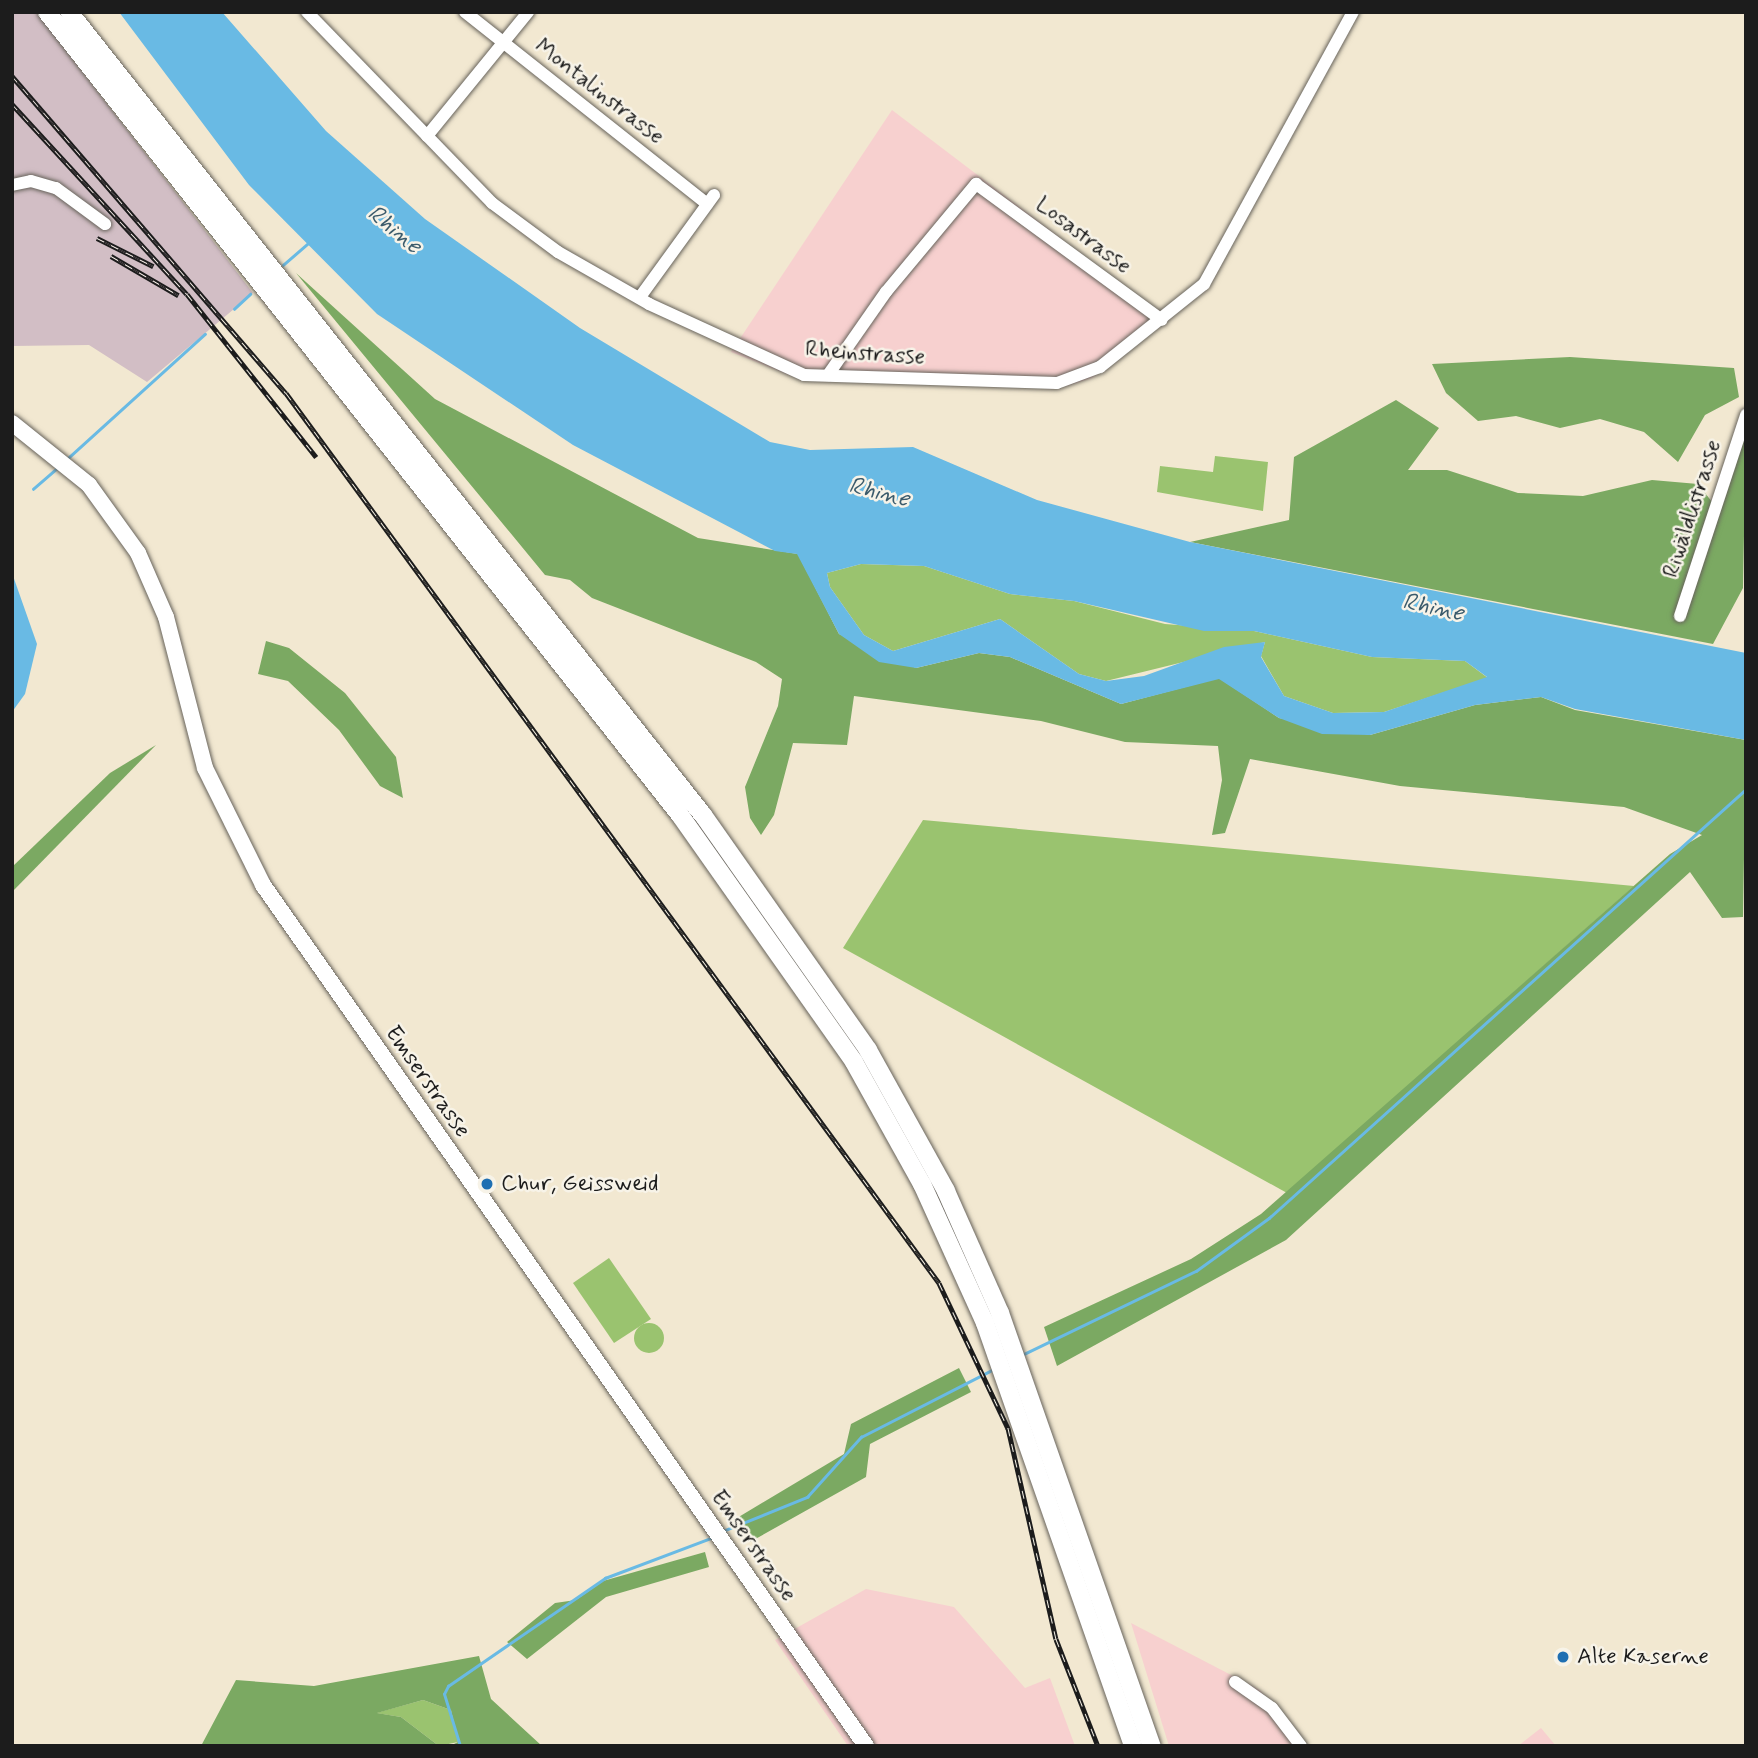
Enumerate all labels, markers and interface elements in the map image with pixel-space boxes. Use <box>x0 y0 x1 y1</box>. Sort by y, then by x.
street label: Montalinstrasse <box>529 33 669 151</box>
street label: Losastrasse <box>1030 191 1136 281</box>
water label: Rhine <box>361 199 427 261</box>
street label: Rheinstrasse <box>804 336 926 372</box>
street label: Riwäldlistrasse <box>1658 437 1728 581</box>
water label: Rhine <box>846 472 912 514</box>
water label: Rhine <box>1400 588 1466 628</box>
street label: Emserstrasse <box>378 1021 476 1143</box>
place label: Chur, Geissweid <box>501 1170 658 1198</box>
marker: Chur, Geissweid <box>479 1176 495 1192</box>
street label: Emserstrasse <box>704 1485 802 1607</box>
place label: Alte Kaserne <box>1577 1643 1704 1671</box>
marker: Alte Kaserne <box>1555 1649 1571 1665</box>

